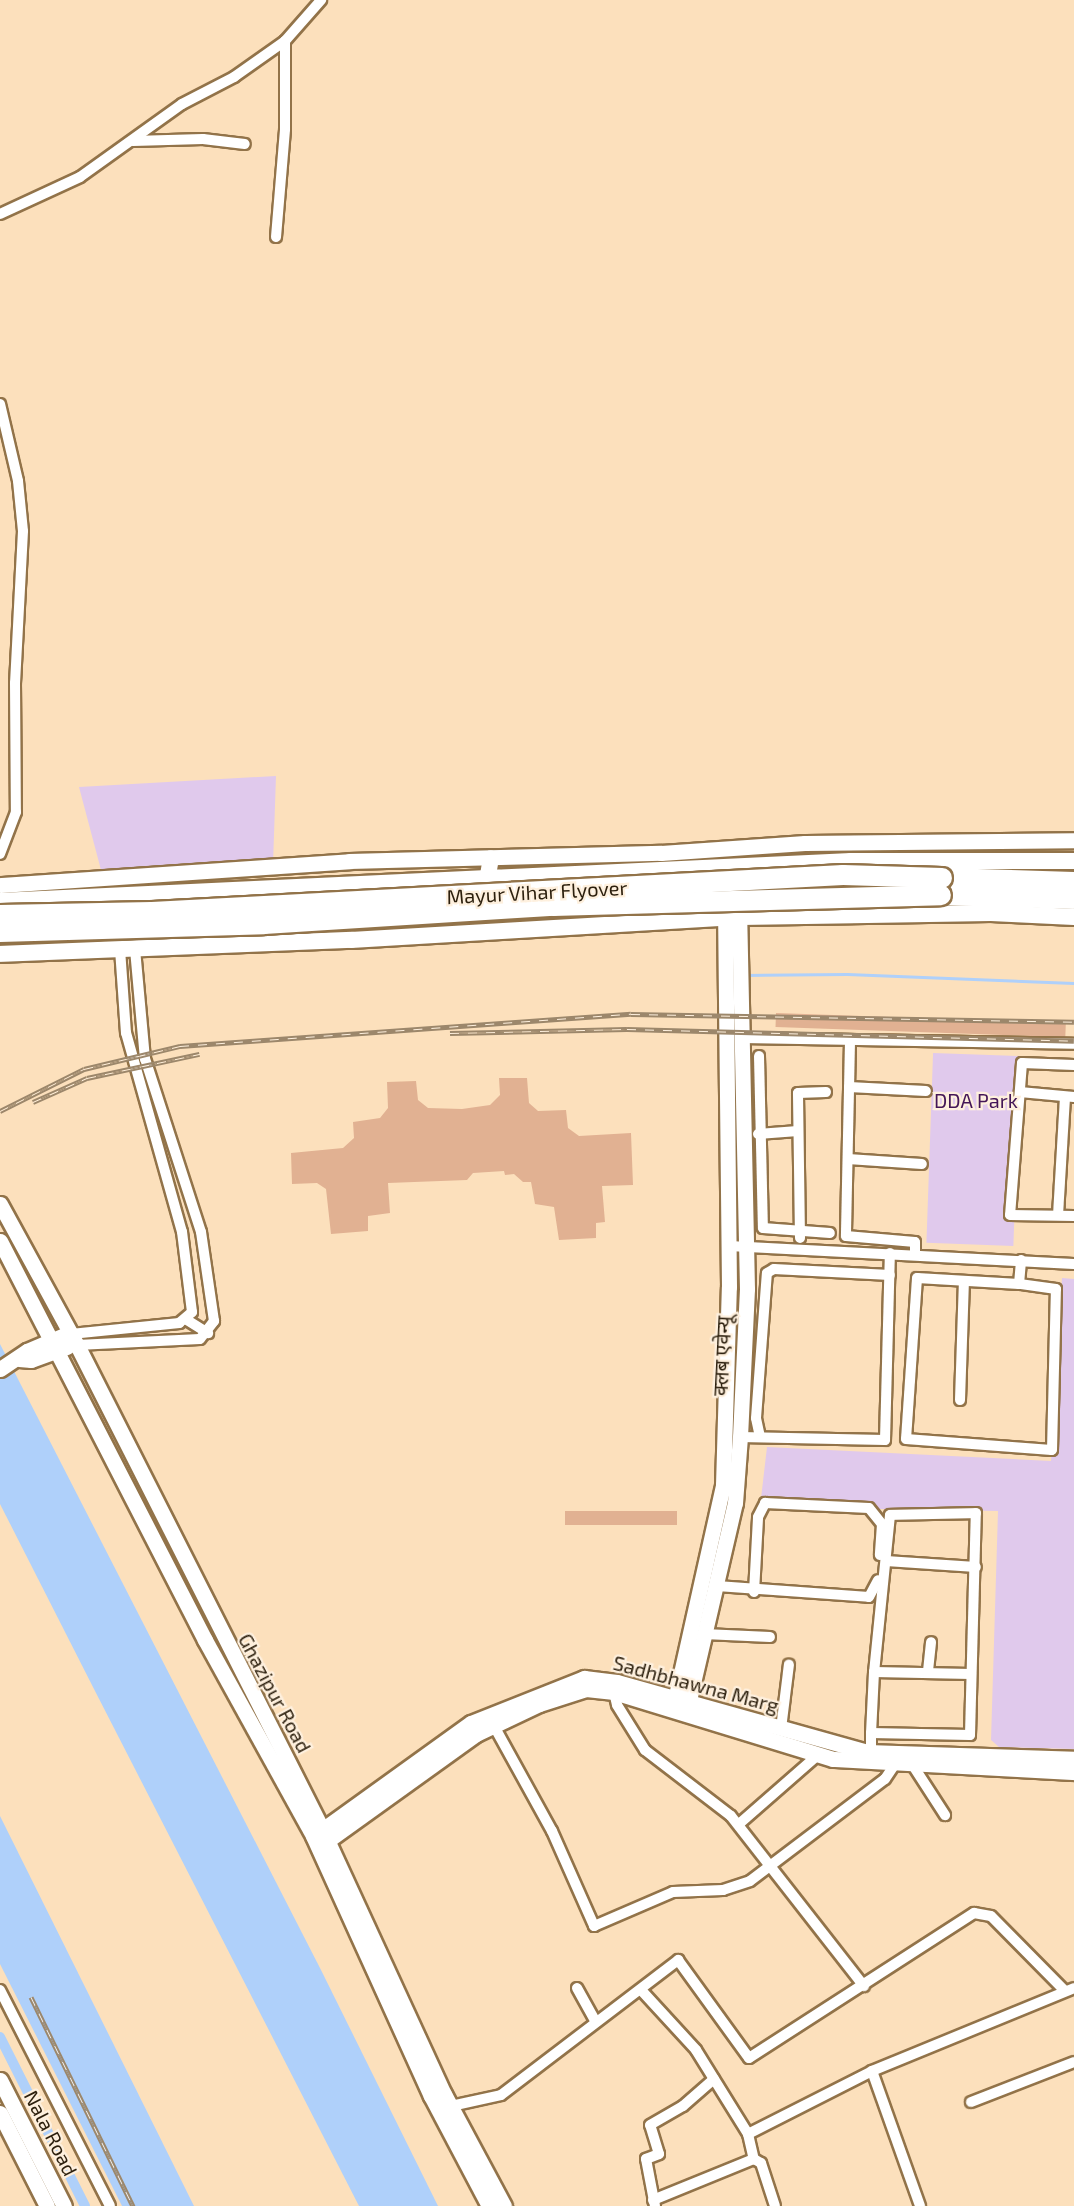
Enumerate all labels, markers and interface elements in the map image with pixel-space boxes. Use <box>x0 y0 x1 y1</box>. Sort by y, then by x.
street label: Mayur Vihar Flyover <box>445 875 629 909</box>
park label: DDA Park <box>934 1088 1018 1112</box>
street label: क्लब एवेन्यू <box>708 1315 736 1397</box>
street label: Ghazipur Road <box>233 1629 317 1757</box>
street label: Sadhbhawna Marg <box>611 1650 781 1718</box>
street label: Nala Road <box>19 2086 83 2180</box>

